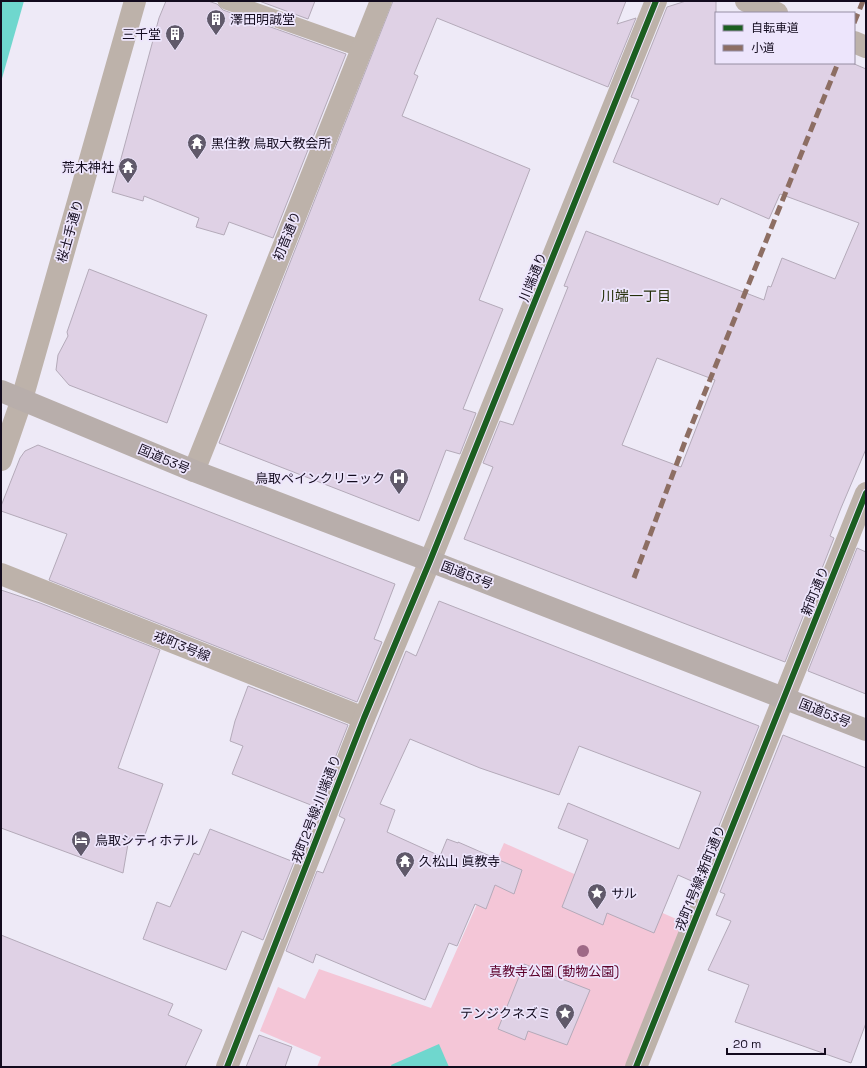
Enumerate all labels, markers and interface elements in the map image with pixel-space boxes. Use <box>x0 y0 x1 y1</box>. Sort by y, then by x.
building icon: 澤田明誠堂 <box>205 8 227 36</box>
place label: 澤田明誠堂 <box>230 11 295 28</box>
legend <box>715 12 855 64</box>
text: 自転車道 <box>751 20 799 36</box>
building icon: 三千堂 <box>164 23 186 51</box>
place label: 三千堂 <box>122 26 161 43</box>
text: 小道 <box>751 40 775 56</box>
temple icon: 黒住教 鳥取大教会所 <box>186 132 208 160</box>
place label: 黒住教 鳥取大教会所 <box>211 135 331 152</box>
temple icon: 荒木神社 <box>117 156 139 184</box>
place label: 荒木神社 <box>62 159 114 176</box>
street label: 桜土手通り <box>53 197 87 265</box>
street label: 初音通り <box>269 209 305 263</box>
street label: 川端通り <box>515 250 551 304</box>
district label: 川端一丁目 <box>601 287 671 305</box>
street label: 国道53号 <box>136 441 192 477</box>
hospital icon: 鳥取ペインクリニック <box>388 467 410 495</box>
place label: 鳥取ペインクリニック <box>255 470 385 487</box>
street label: 国道53号 <box>438 557 496 593</box>
street label: 新町通り <box>797 564 833 618</box>
street label: 戎町3号線 <box>151 627 213 665</box>
street label: 国道53号 <box>796 695 854 731</box>
street label: 戎町2号線;川端通り <box>287 752 345 866</box>
street label: 戎町1号線;新町通り <box>671 823 729 933</box>
hotel icon: 鳥取シティホテル <box>70 829 92 857</box>
place label: 鳥取シティホテル <box>95 832 198 849</box>
temple icon: 久松山 眞教寺 <box>394 850 416 878</box>
place label: 久松山 眞教寺 <box>419 853 500 870</box>
place icon: サル <box>586 882 608 910</box>
place label: サル <box>611 885 637 902</box>
park label: 真教寺公園 (動物公園) <box>489 963 619 980</box>
place icon: テンジクネズミ <box>554 1002 576 1030</box>
place label: テンジクネズミ <box>460 1005 551 1022</box>
scale bar <box>727 1030 825 1056</box>
text: 20 m <box>733 1036 761 1052</box>

